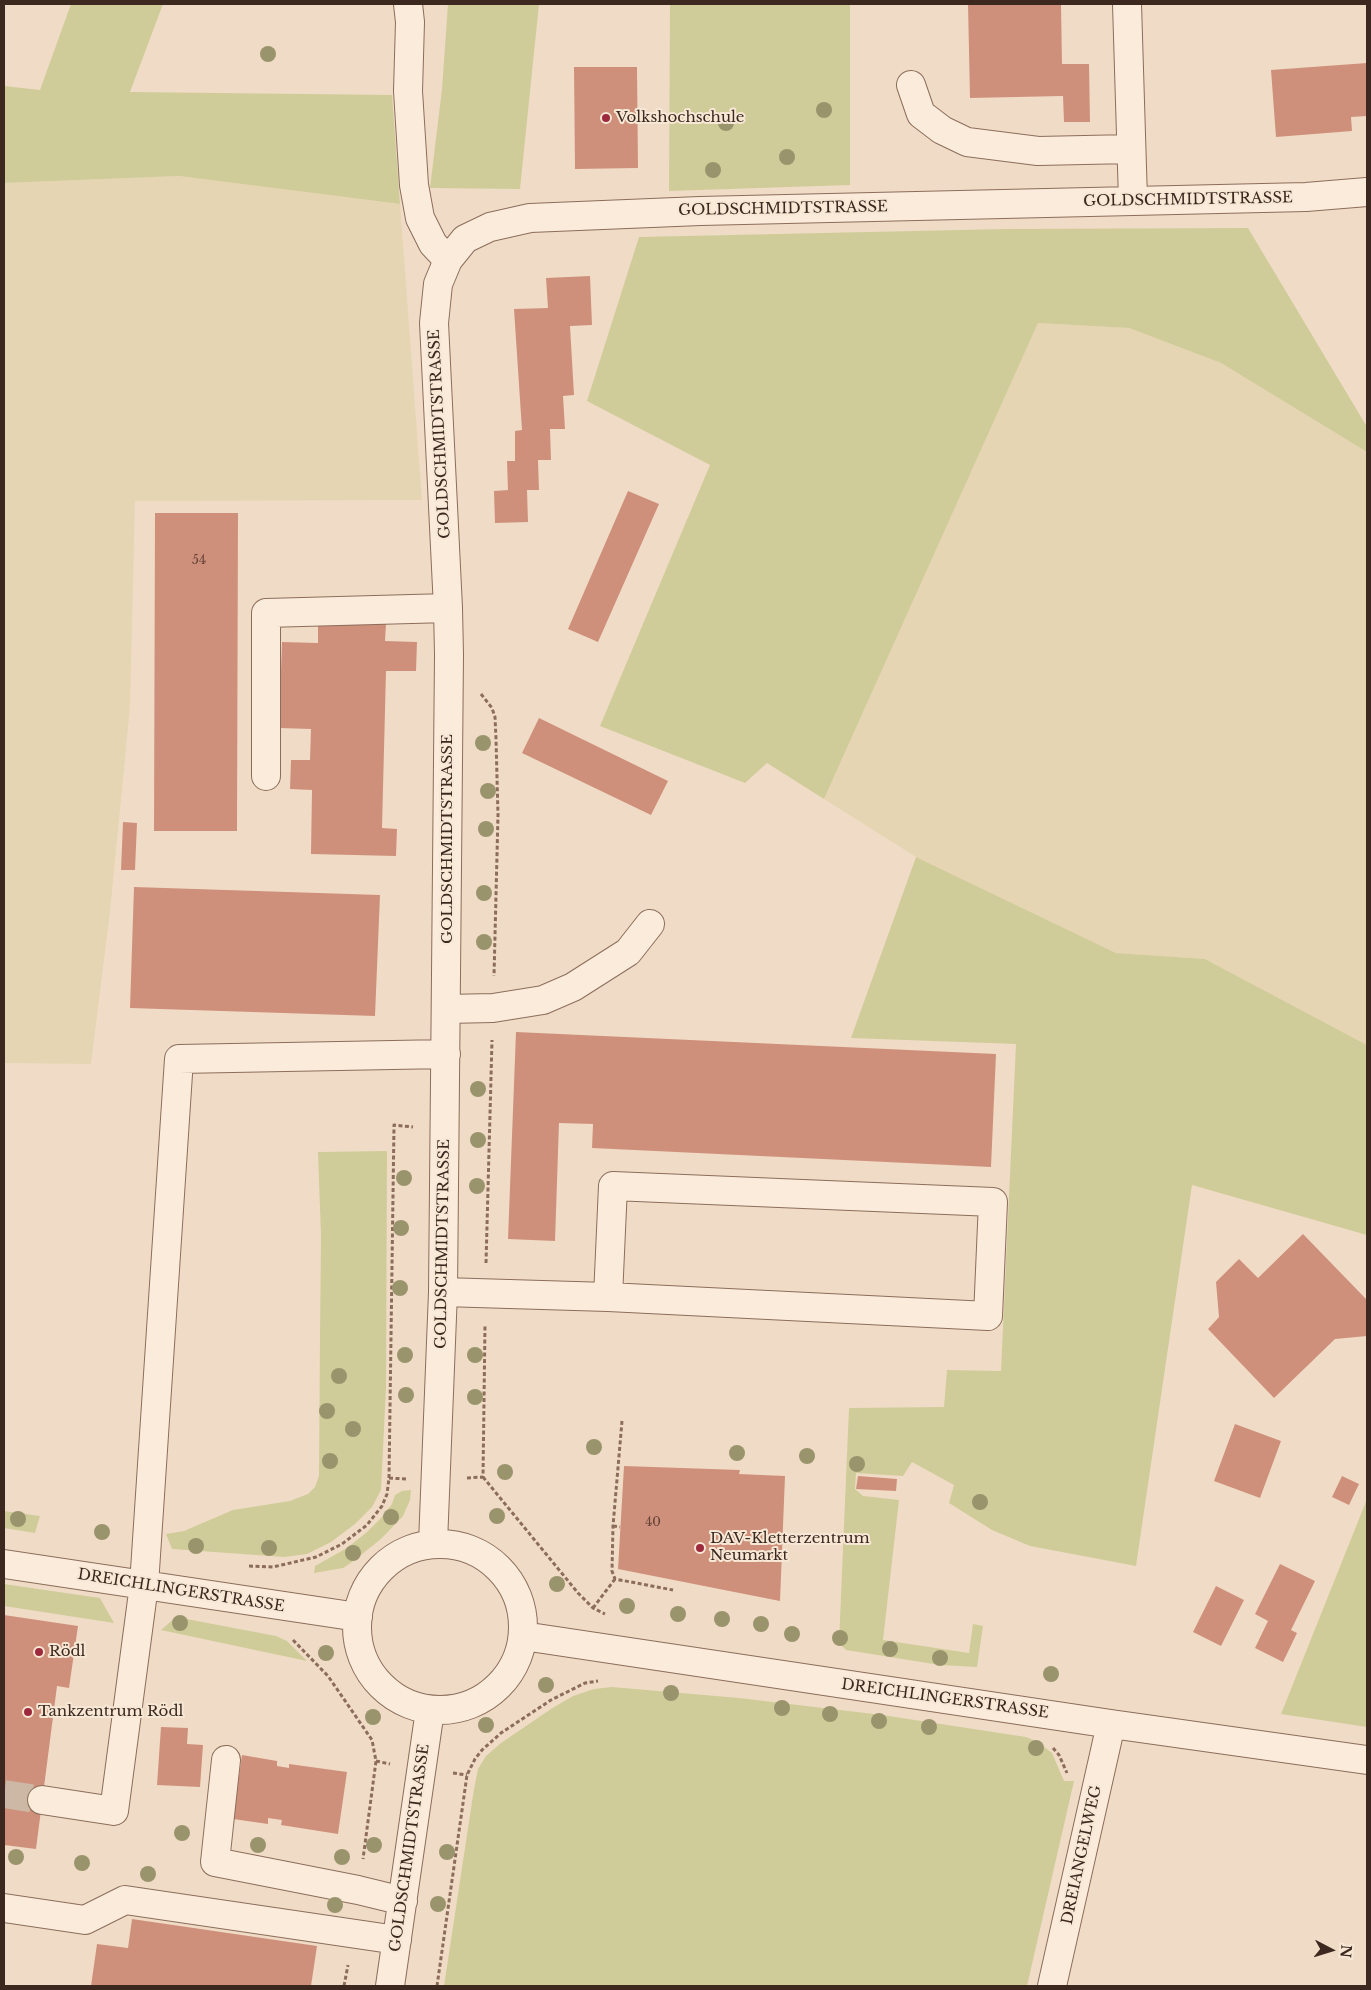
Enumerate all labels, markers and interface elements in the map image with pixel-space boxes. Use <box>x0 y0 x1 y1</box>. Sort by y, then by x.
place label: Volkshochschule <box>616 109 744 127</box>
marker: Volkshochschule <box>600 112 612 124</box>
street label: GOLDSCHMIDTSTRASSE <box>1083 189 1293 211</box>
street label: GOLDSCHMIDTSTRASSE <box>678 198 888 220</box>
street label: GOLDSCHMIDTSTRASSE <box>426 329 454 539</box>
house number: 54 <box>192 554 206 568</box>
street label: GOLDSCHMIDTSTRASSE <box>439 734 457 944</box>
street label: GOLDSCHMIDTSTRASSE <box>432 1139 454 1349</box>
house number: 40 <box>645 1516 661 1530</box>
place label: DAV-Kletterzentrum Neumarkt <box>710 1530 870 1565</box>
marker: DAV-Kletterzentrum Neumarkt <box>694 1542 706 1554</box>
street label: DREICHLINGERSTRASSE <box>76 1566 286 1616</box>
place label: Rödl <box>49 1643 85 1661</box>
marker: Rödl <box>33 1646 45 1658</box>
street label: DREICHLINGERSTRASSE <box>840 1676 1050 1722</box>
place label: Tankzentrum Rödl <box>38 1703 183 1721</box>
marker: Tankzentrum Rödl <box>22 1706 34 1718</box>
street label: GOLDSCHMIDTSTRASSE <box>386 1743 434 1953</box>
street label: DREIANGELWEG <box>1058 1784 1106 1926</box>
north arrow <box>1306 1925 1356 1975</box>
text: N <box>1336 1944 1355 1959</box>

